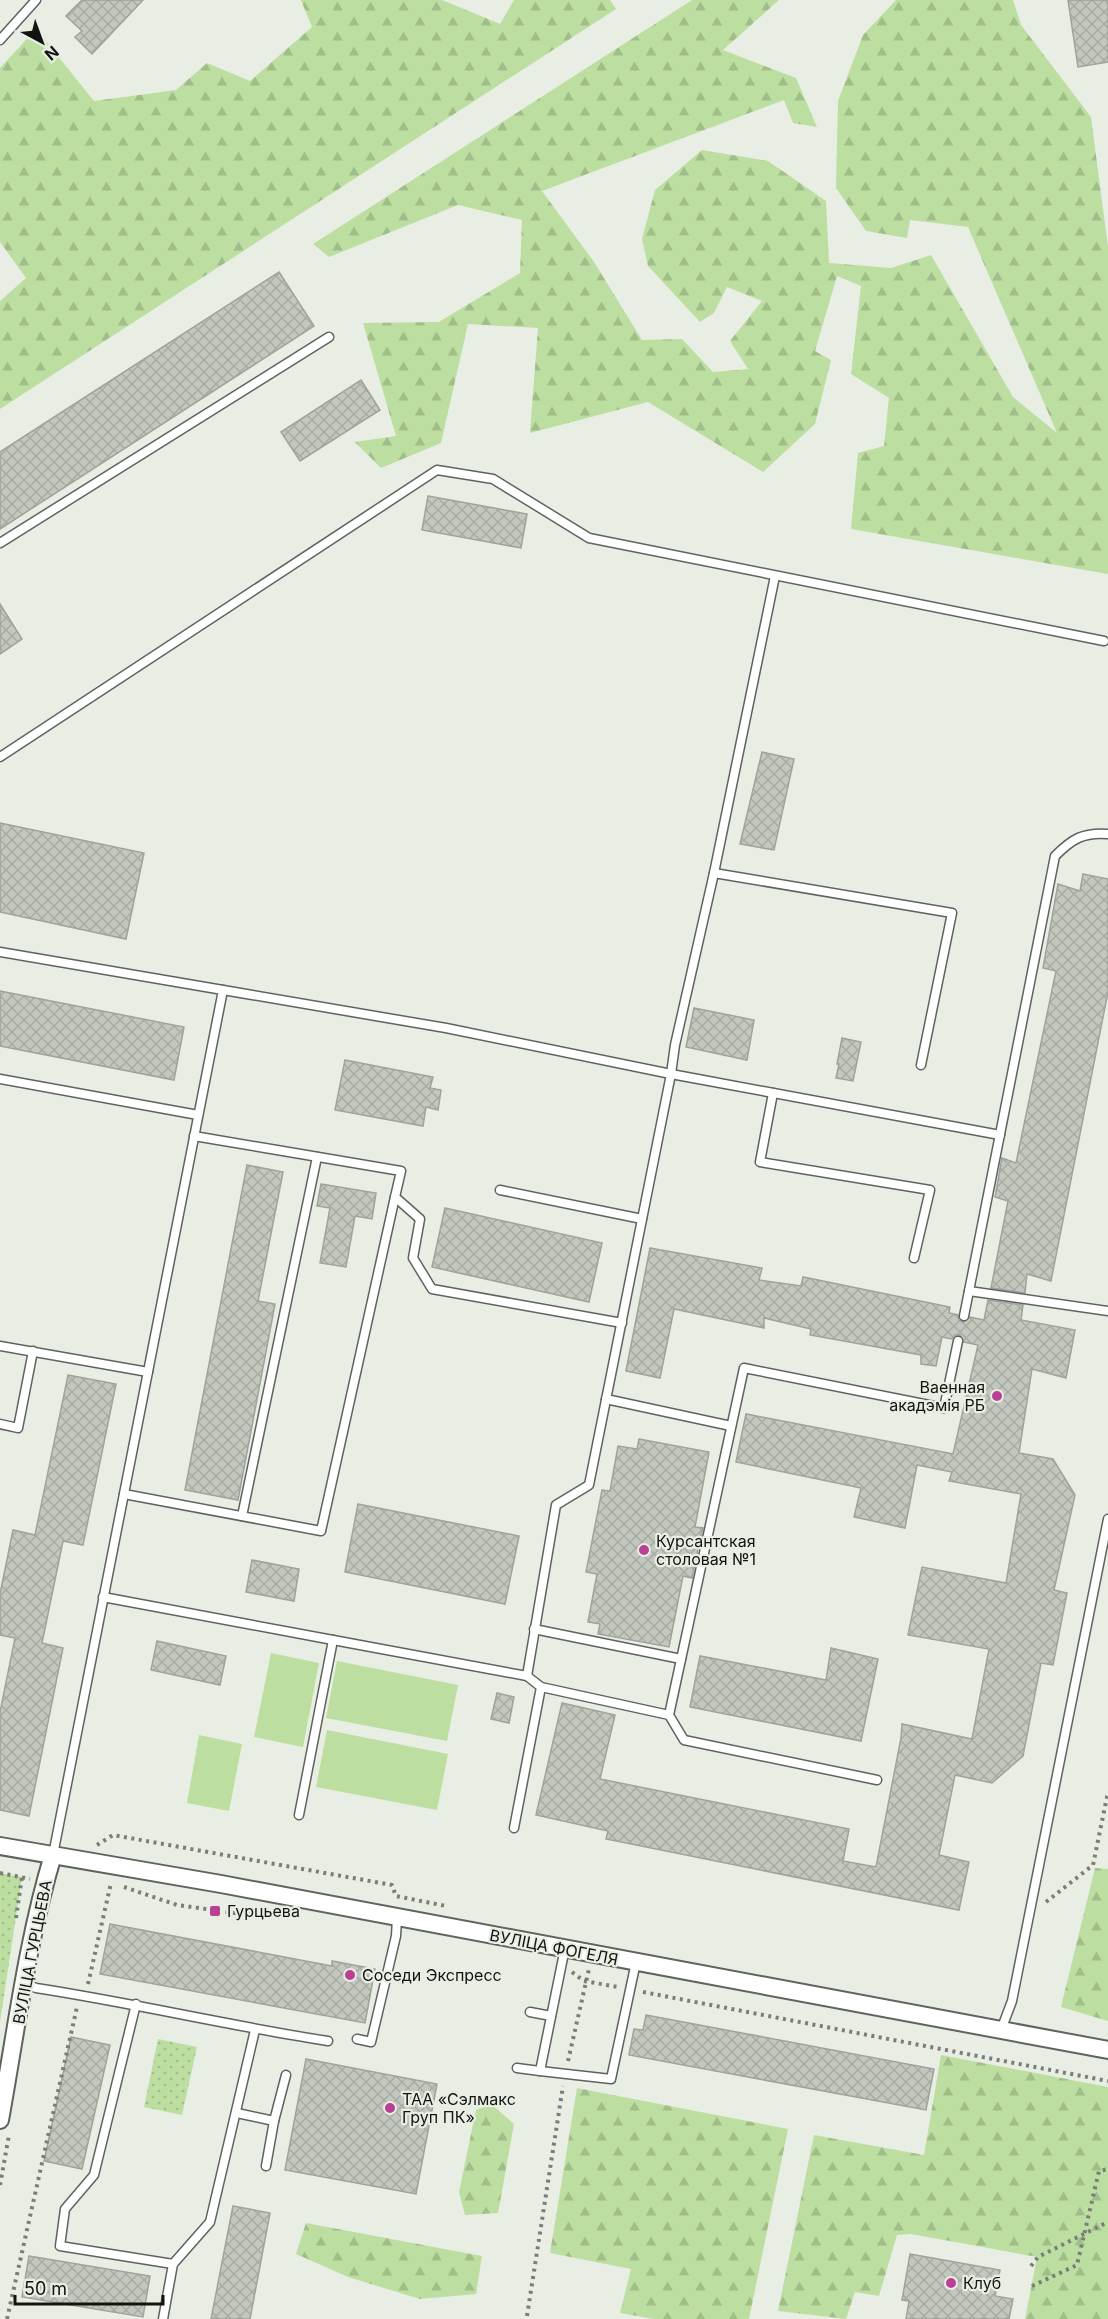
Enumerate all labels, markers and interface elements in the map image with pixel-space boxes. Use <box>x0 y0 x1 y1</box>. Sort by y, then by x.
north arrow <box>12 12 72 72</box>
text: N <box>41 42 63 65</box>
place label: Ваенная акадэмія РБ <box>889 1377 985 1415</box>
marker: Ваенная акадэмія РБ <box>990 1389 1004 1403</box>
place label: Курсантская столовая №1 <box>656 1531 756 1569</box>
marker: Курсантская столовая №1 <box>637 1543 651 1557</box>
street label: ВУЛІЦА ГУРЦЬЕВА <box>8 1878 56 2026</box>
place label: Гурцьева <box>227 1901 300 1921</box>
marker: Гурцьева <box>208 1904 222 1918</box>
street label: ВУЛІЦА ФОГЕЛЯ <box>488 1925 620 1969</box>
place label: Соседи Экспресс <box>362 1965 502 1985</box>
marker: Соседи Экспресс <box>343 1968 357 1982</box>
place label: ТАА «Сэлмакс Груп ПК» <box>402 2089 516 2127</box>
marker: ТАА «Сэлмакс Груп ПК» <box>383 2101 397 2115</box>
scale bar <box>15 2268 164 2306</box>
place label: Клуб <box>963 2273 1001 2293</box>
marker: Клуб <box>944 2276 958 2290</box>
text: 50 m <box>24 2278 67 2299</box>

